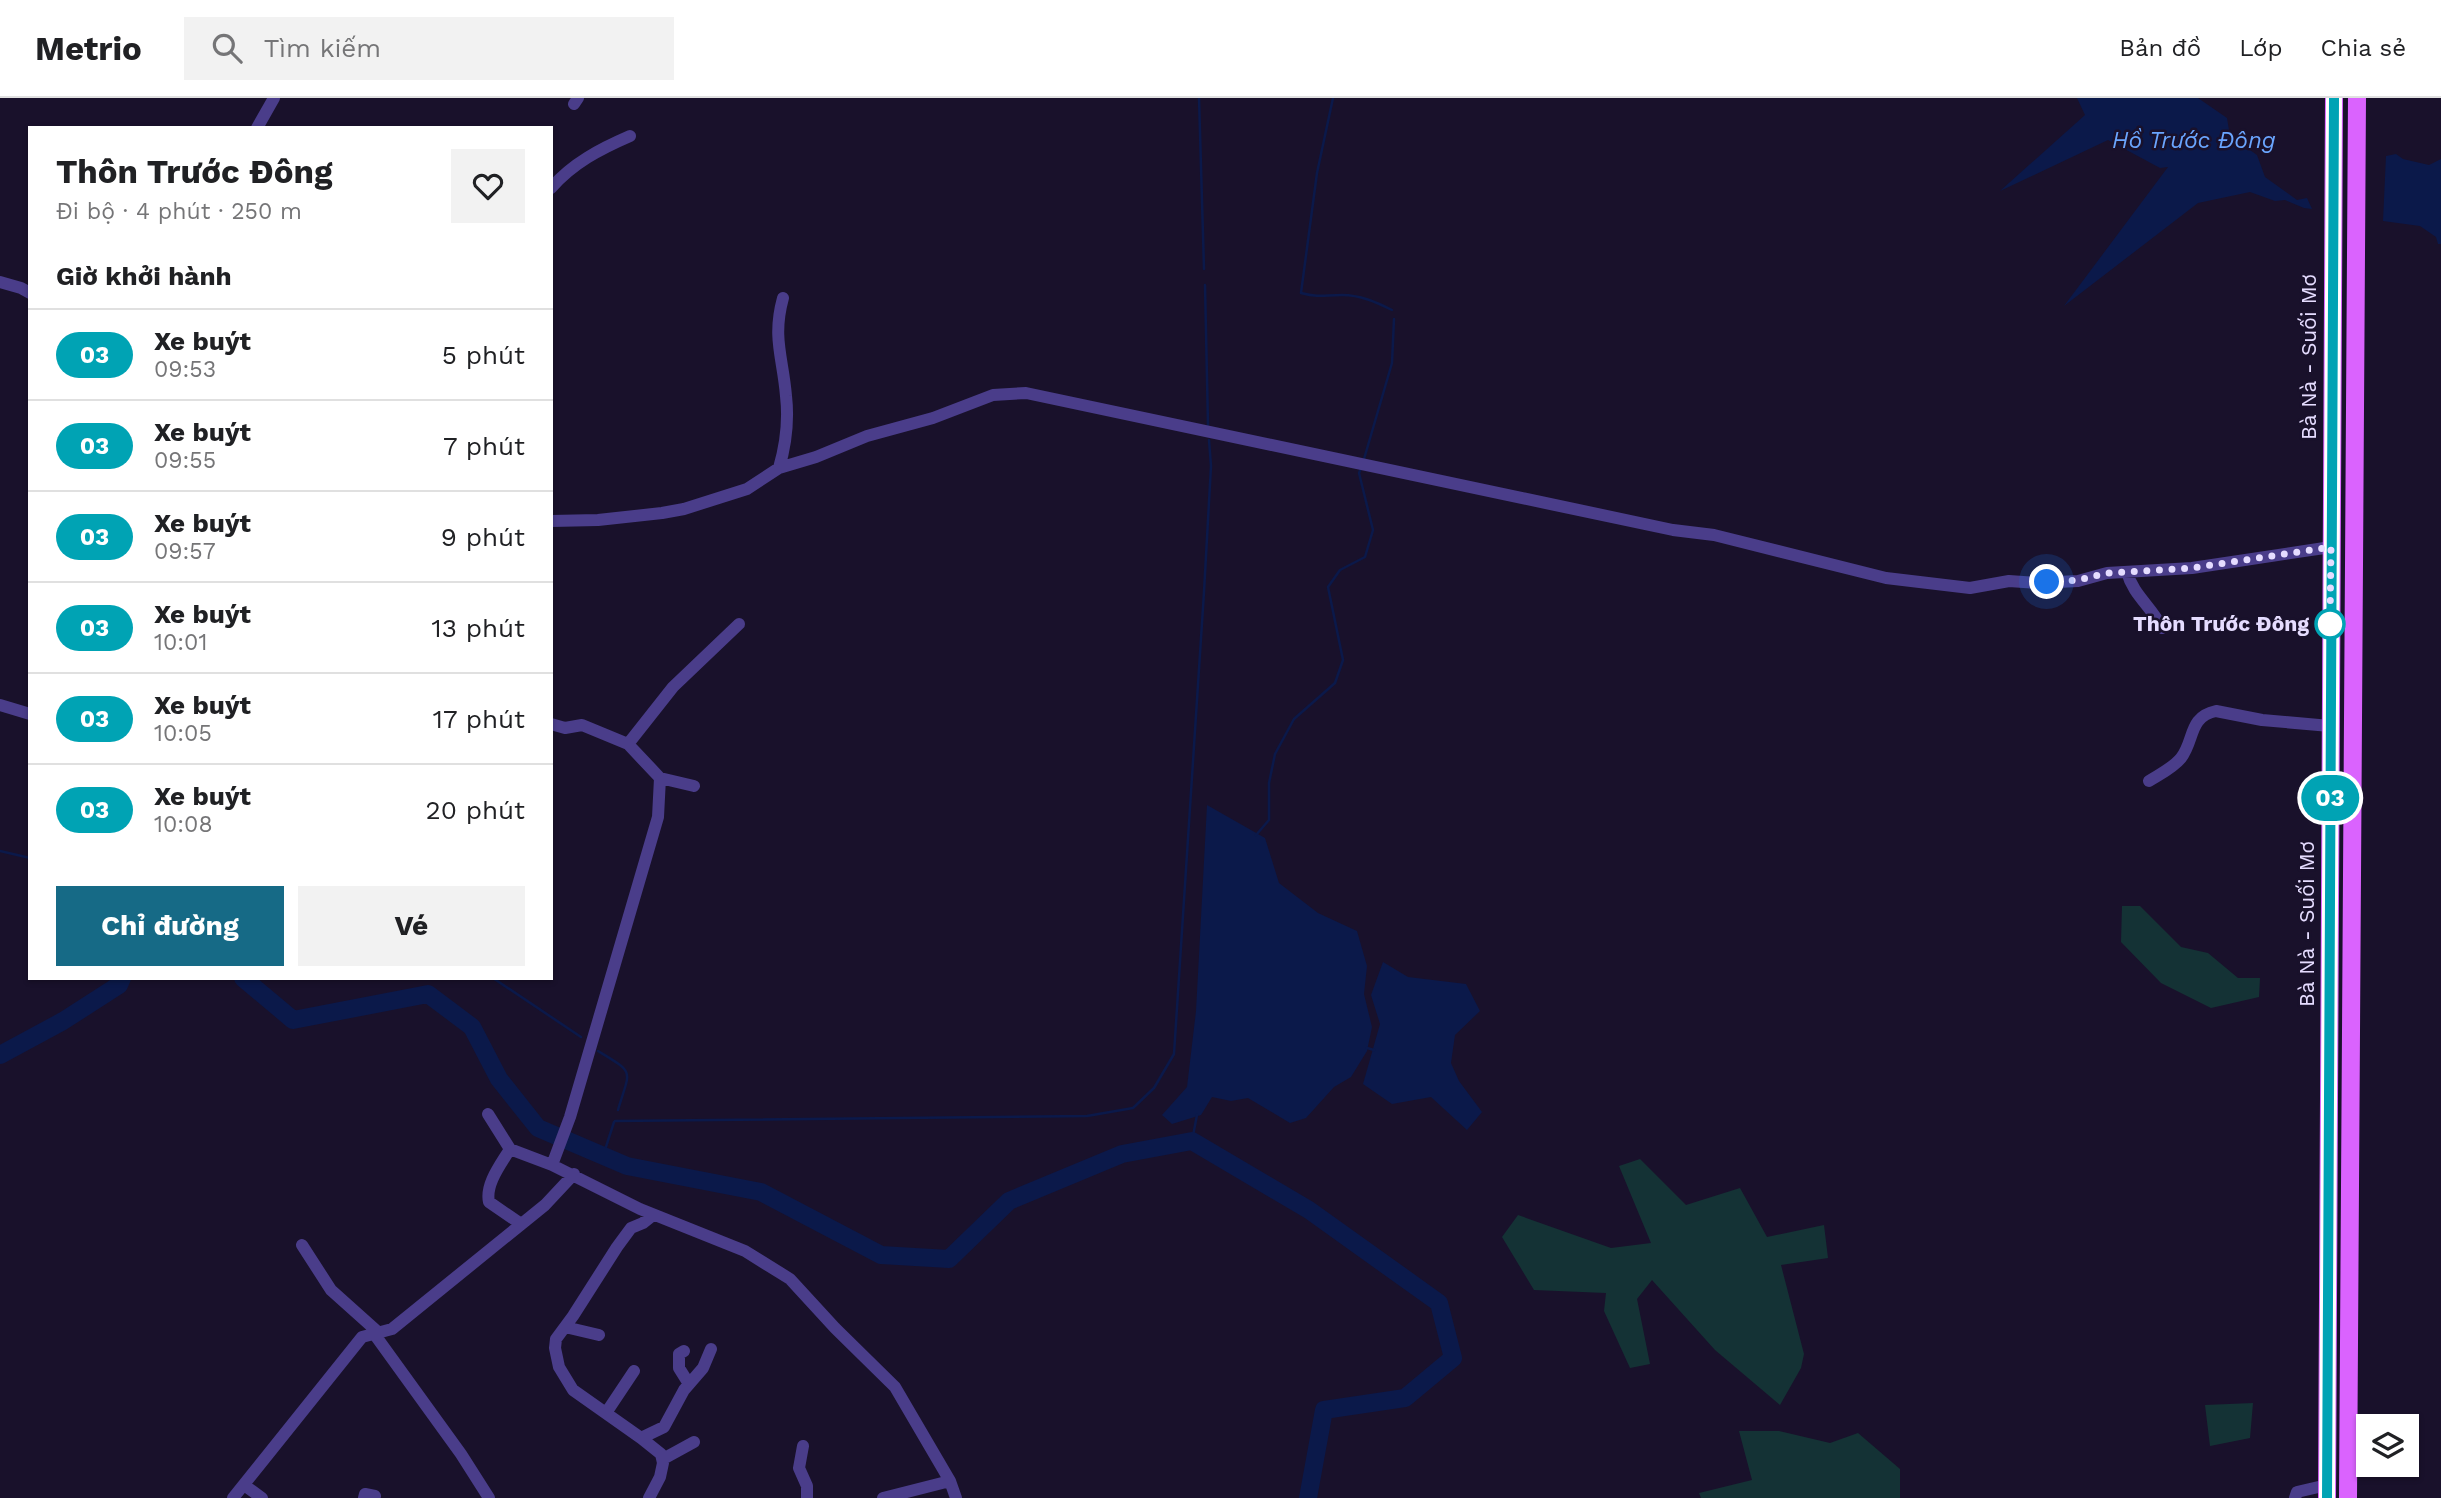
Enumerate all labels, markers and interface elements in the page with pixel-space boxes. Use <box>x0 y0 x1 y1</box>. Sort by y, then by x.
search box <box>184 17 674 80</box>
text: Metrio <box>35 29 142 68</box>
icon: search <box>208 29 246 67</box>
text: Tìm kiếm <box>264 33 381 63</box>
text: Bản đồ <box>2119 34 2201 62</box>
text: Lớp <box>2239 34 2283 62</box>
text: Chia sẻ <box>2321 34 2406 62</box>
water label: Hồ Trước Đông <box>2112 127 2276 154</box>
button: heart <box>451 149 525 223</box>
text: Thôn Trước Đông <box>56 152 332 191</box>
text: Đi bộ · 4 phút · 250 m <box>56 198 302 225</box>
text: Giờ khởi hành <box>56 261 232 291</box>
street label: Bà Nà - Suối Mơ <box>2296 274 2321 440</box>
text: Xe buýt <box>154 326 251 356</box>
text: 5 phút <box>442 340 525 370</box>
text: 03 <box>80 341 109 369</box>
text: 09:53 <box>154 356 216 383</box>
text: Xe buýt <box>154 417 251 447</box>
text: 7 phút <box>443 431 525 461</box>
text: 03 <box>80 432 109 460</box>
text: 09:55 <box>154 447 216 474</box>
text: Xe buýt <box>154 508 251 538</box>
text: 9 phút <box>441 522 525 552</box>
text: 03 <box>80 523 109 551</box>
text: 09:57 <box>154 538 216 565</box>
your location <box>2029 564 2064 599</box>
text: Xe buýt <box>154 599 251 629</box>
marker: Thôn Trước Đông <box>2315 609 2345 639</box>
place label: Thôn Trước Đông <box>2133 611 2309 636</box>
text: 13 phút <box>432 613 525 643</box>
text: 03 <box>80 614 109 642</box>
text: 10:01 <box>154 629 207 656</box>
text: Xe buýt <box>154 690 251 720</box>
text: 17 phút <box>433 704 525 734</box>
text: 03 <box>80 705 109 733</box>
text: 10:05 <box>154 720 212 747</box>
line badge: 03 <box>2298 775 2362 821</box>
text: Xe buýt <box>154 781 251 811</box>
text: 03 <box>2315 784 2345 812</box>
text: 20 phút <box>425 795 525 825</box>
text: 03 <box>80 796 109 824</box>
text: 10:08 <box>154 811 213 838</box>
street label: Bà Nà - Suối Mơ <box>2294 841 2319 1007</box>
button: Chỉ đường <box>56 886 284 966</box>
button: Vé <box>298 886 525 966</box>
map controls <box>2356 1414 2419 1477</box>
button: layers <box>2356 1414 2419 1477</box>

